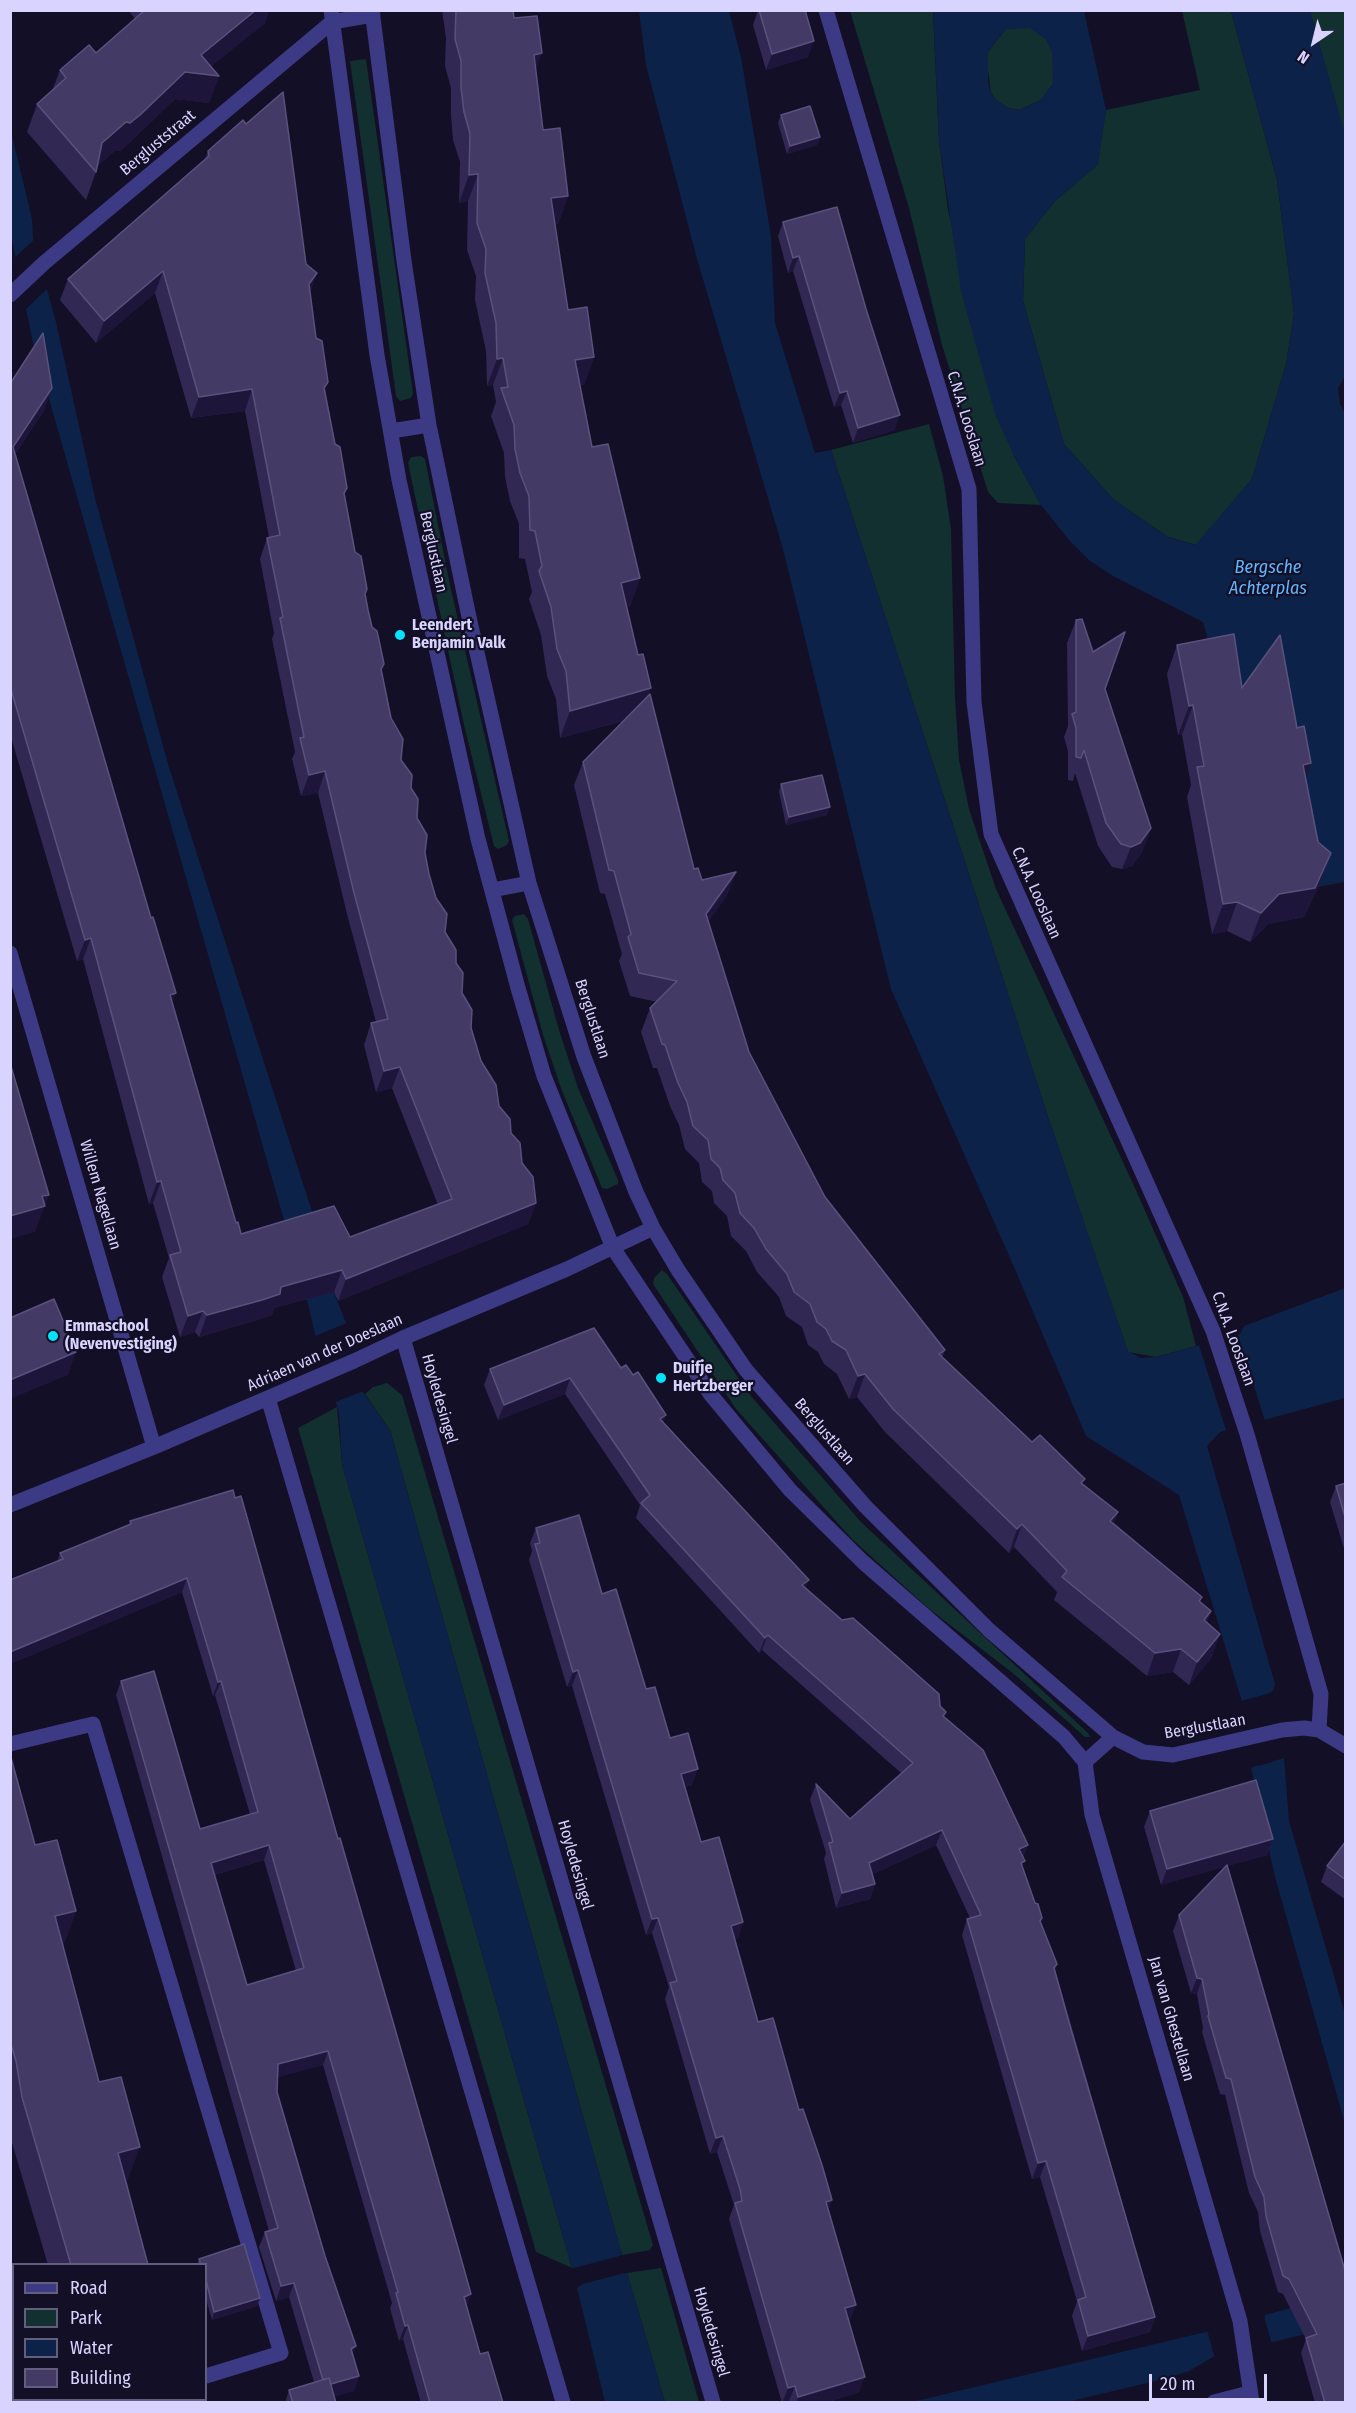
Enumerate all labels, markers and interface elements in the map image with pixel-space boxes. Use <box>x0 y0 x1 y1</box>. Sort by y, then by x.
north arrow <box>1284 12 1344 72</box>
text: N <box>1294 47 1313 68</box>
street label: Bergluststraat <box>117 106 199 180</box>
street label: C.N.A. Looslaan <box>942 369 990 469</box>
street label: Berglustlaan <box>415 510 451 594</box>
water label: Bergsche Achterplas <box>1229 557 1307 600</box>
place label: Leendert Benjamin Valk <box>412 616 506 654</box>
marker: Leendert Benjamin Valk <box>393 628 407 642</box>
street label: C.N.A. Looslaan <box>1007 844 1065 942</box>
street label: Berglustlaan <box>570 977 614 1061</box>
street label: Willem Nagellaan <box>75 1138 125 1252</box>
street label: C.N.A. Looslaan <box>1207 1289 1259 1389</box>
street label: Adriaen van der Doeslaan <box>244 1310 406 1396</box>
place label: Emmaschool (Nevenvestiging) <box>65 1317 177 1355</box>
marker: Emmaschool (Nevenvestiging) <box>46 1329 60 1343</box>
street label: Hoyledesingel <box>417 1352 461 1446</box>
place label: Duifje Hertzberger <box>673 1359 753 1397</box>
marker: Duifje Hertzberger <box>654 1371 668 1385</box>
street label: Berglustlaan <box>790 1395 858 1469</box>
street label: Berglustlaan <box>1163 1710 1247 1744</box>
street label: Hoyledesingel <box>553 1818 597 1912</box>
street label: Jan van Ghestellaan <box>1144 1954 1198 2084</box>
legend <box>12 2263 207 2401</box>
text: Road <box>70 2277 107 2299</box>
street label: Hoyledesingel <box>689 2285 733 2379</box>
text: Park <box>70 2307 102 2329</box>
text: Water <box>70 2337 113 2359</box>
scale bar <box>1152 2362 1270 2400</box>
text: Building <box>70 2367 131 2389</box>
text: 20 m <box>1160 2373 1195 2395</box>

